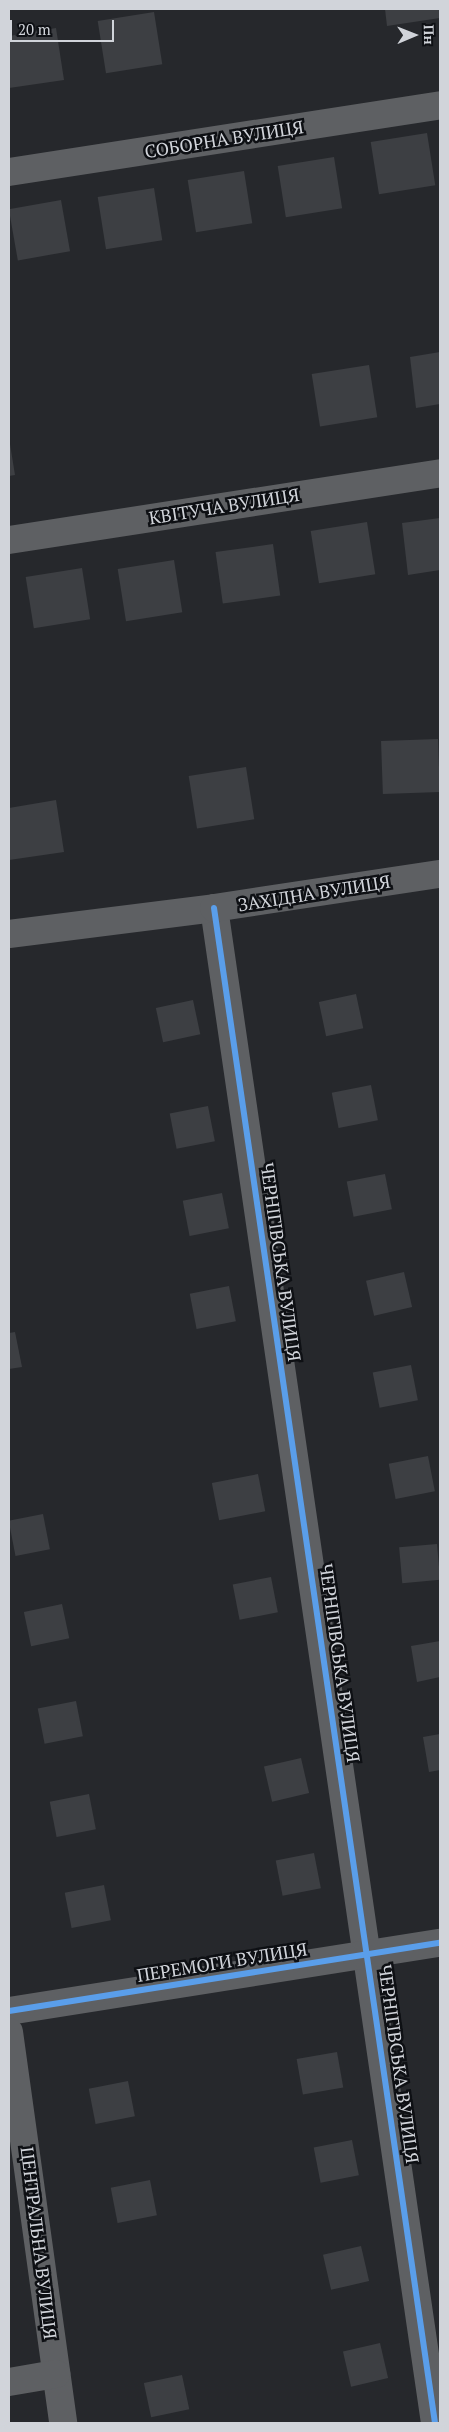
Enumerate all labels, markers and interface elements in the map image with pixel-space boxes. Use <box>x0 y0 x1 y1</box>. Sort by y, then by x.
scale bar <box>12 10 116 42</box>
north arrow <box>389 10 439 60</box>
text: 20 m <box>18 19 51 39</box>
text: Пн <box>420 25 439 45</box>
street label: СОБОРНА ВУЛИЦЯ <box>143 116 305 162</box>
street label: КВІТУЧА ВУЛИЦЯ <box>147 483 301 529</box>
street label: ЗАХІДНА ВУЛИЦЯ <box>236 870 392 916</box>
street label: ЧЕРНІГІВСЬКА ВУЛИЦЯ <box>256 1161 306 1363</box>
street label: ЧЕРНІГІВСЬКА ВУЛИЦЯ <box>315 1562 365 1764</box>
street label: ПЕРЕМОГИ ВУЛИЦЯ <box>135 1938 309 1986</box>
street label: ЧЕРНІГІВСЬКА ВУЛИЦЯ <box>374 1963 424 2165</box>
street label: ЦЕНТРАЛЬНА ВУЛИЦЯ <box>16 2145 62 2341</box>

